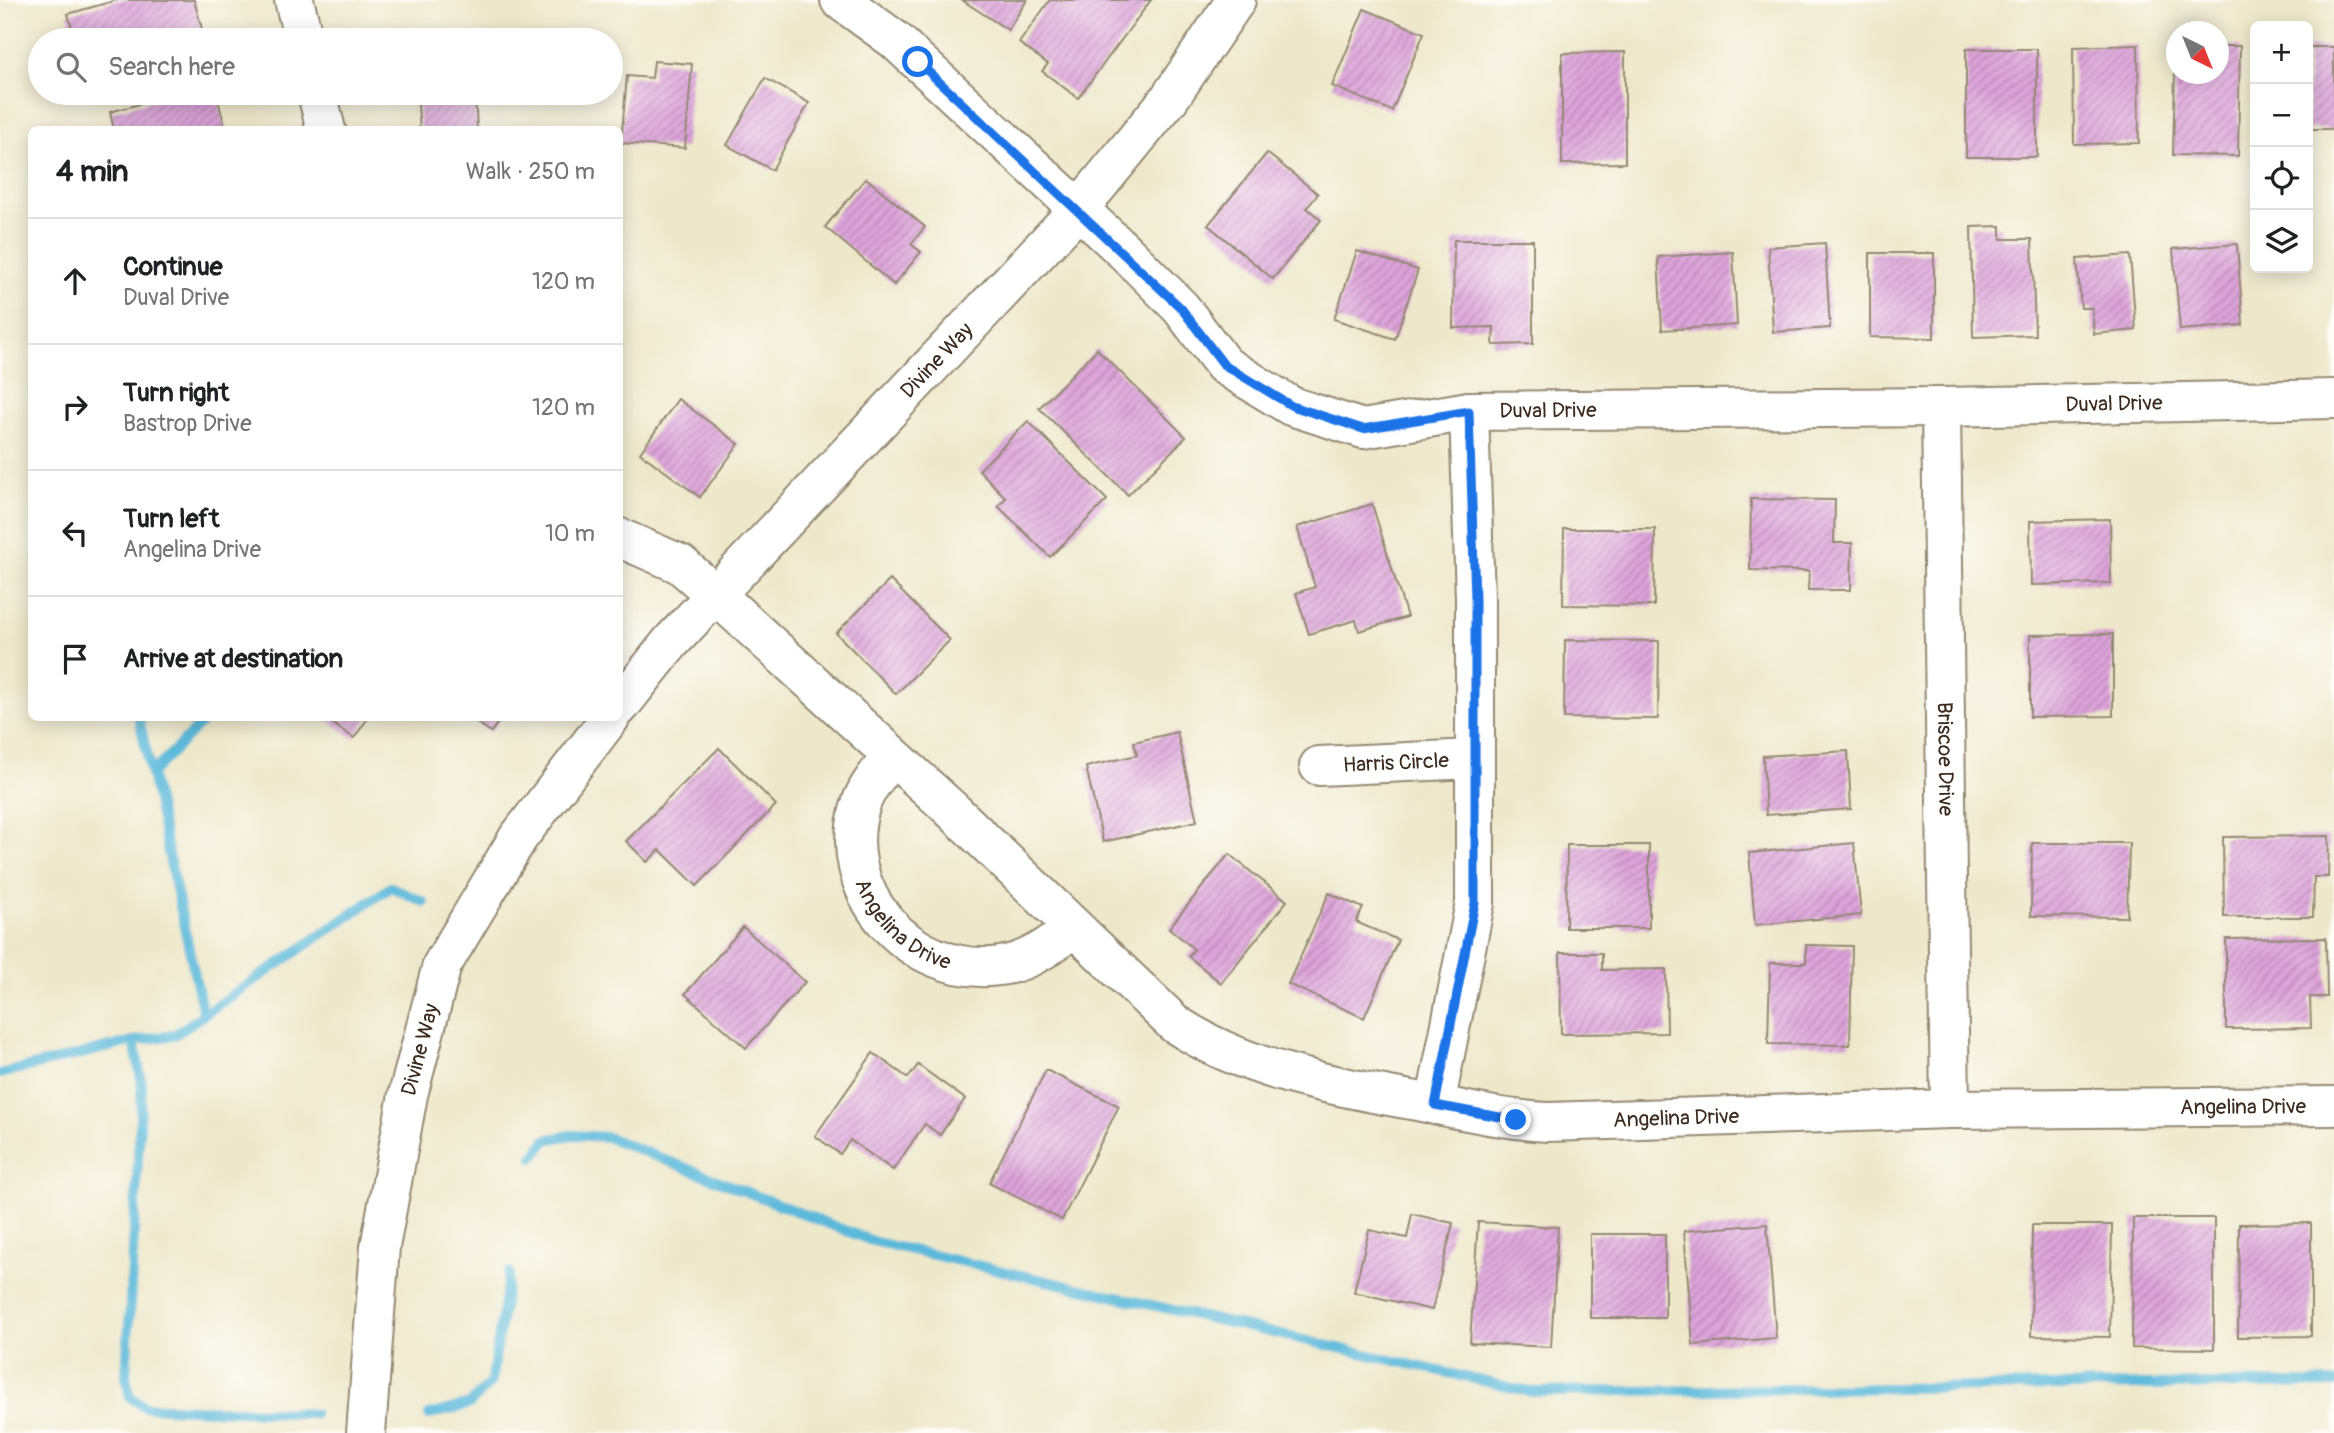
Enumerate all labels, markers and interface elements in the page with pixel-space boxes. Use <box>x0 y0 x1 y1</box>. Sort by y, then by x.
north arrow <box>2166 21 2229 84</box>
map controls <box>2250 21 2313 273</box>
button: + <box>2250 21 2313 84</box>
search box <box>28 28 623 105</box>
route start <box>902 46 933 77</box>
icon: search <box>52 48 90 86</box>
text: Search here <box>108 51 235 83</box>
button: − <box>2250 84 2313 147</box>
button: locate <box>2250 147 2313 210</box>
text: 4 min <box>56 153 129 190</box>
text: Walk · 250 m <box>466 157 595 186</box>
button: layers <box>2250 210 2313 273</box>
text: Continue <box>123 251 223 283</box>
icon: ahead <box>56 262 94 300</box>
text: 120 m <box>532 267 595 296</box>
text: Duval Drive <box>123 283 229 312</box>
street label: Divine Way <box>895 317 979 404</box>
text: Turn right <box>123 377 229 409</box>
icon: right <box>56 388 94 426</box>
street label: Duval Drive <box>2065 389 2163 418</box>
text: 120 m <box>532 393 595 422</box>
street label: Duval Drive <box>1499 397 1597 425</box>
text: Bastrop Drive <box>123 409 252 438</box>
text: Turn left <box>123 503 219 535</box>
icon: left <box>56 514 94 552</box>
text: 10 m <box>545 519 595 548</box>
text: Angelina Drive <box>123 535 261 564</box>
icon: arrive <box>56 640 94 678</box>
text: Arrive at destination <box>123 643 343 675</box>
street label: Briscoe Drive <box>1931 702 1959 817</box>
street label: Harris Circle <box>1342 747 1450 779</box>
street label: Angelina Drive <box>848 875 955 976</box>
street label: Divine Way <box>395 1001 445 1099</box>
street label: Angelina Drive <box>2180 1093 2307 1121</box>
street label: Angelina Drive <box>1613 1103 1740 1134</box>
route end <box>1500 1104 1531 1135</box>

